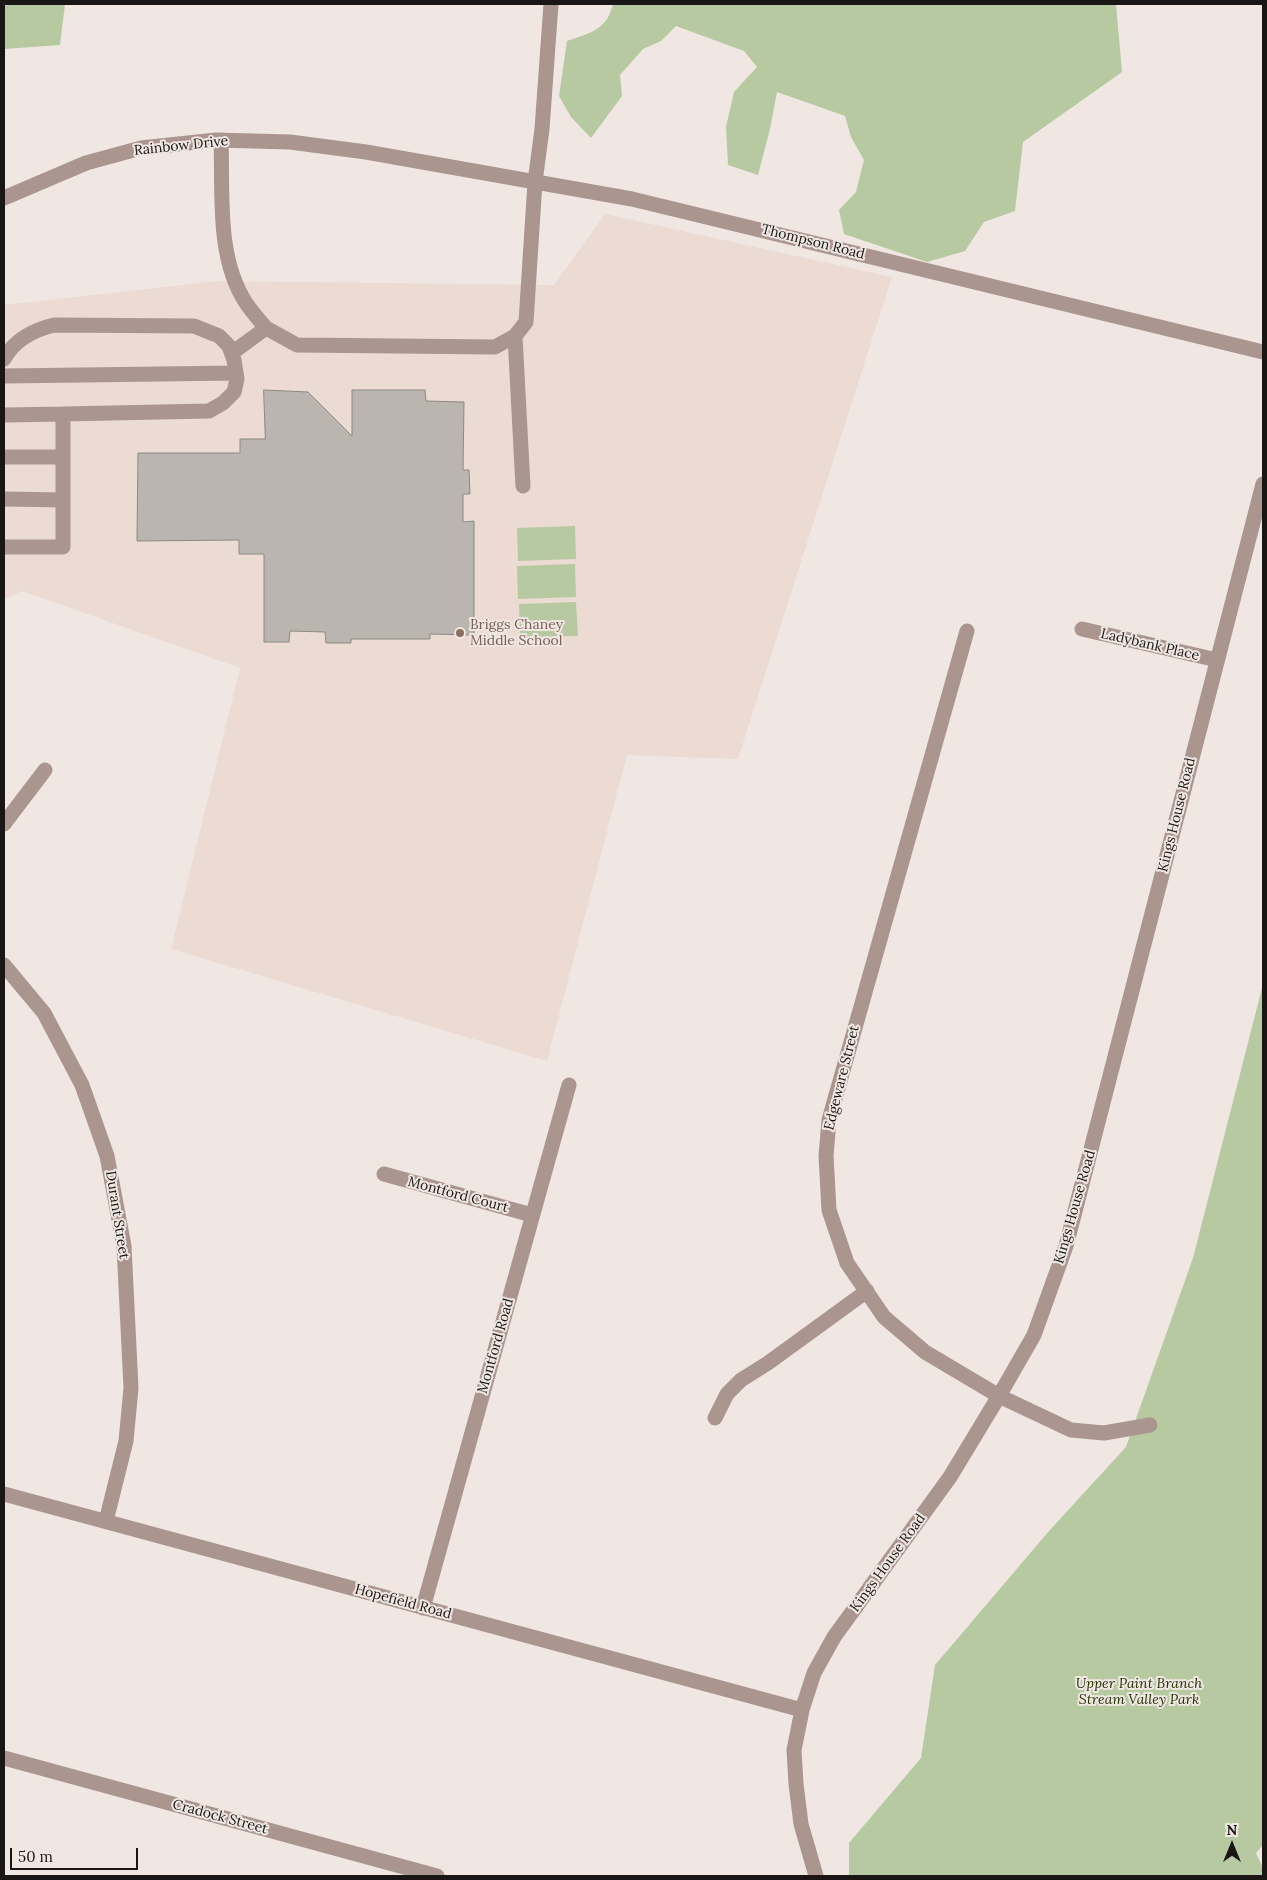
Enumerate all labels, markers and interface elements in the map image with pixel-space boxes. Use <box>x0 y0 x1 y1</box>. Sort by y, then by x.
street label: Rainbow Drive <box>133 133 229 159</box>
street label: Thompson Road <box>760 221 866 263</box>
place label: Briggs Chaney Middle School <box>470 617 563 650</box>
street label: Ladybank Place <box>1099 625 1201 665</box>
marker: Briggs Chaney Middle School <box>454 627 466 639</box>
street label: Kings House Road <box>1155 756 1199 874</box>
street label: Edgeware Street <box>821 1024 863 1132</box>
street label: Kings House Road <box>1051 1148 1099 1266</box>
street label: Durant Street <box>102 1170 132 1260</box>
street label: Montford Court <box>406 1173 510 1217</box>
street label: Montford Road <box>474 1297 518 1395</box>
street label: Kings House Road <box>847 1511 929 1615</box>
street label: Hopefield Road <box>353 1581 453 1623</box>
park label: Upper Paint Branch Stream Valley Park <box>1076 1676 1202 1708</box>
street label: Cradock Street <box>171 1796 269 1838</box>
north arrow <box>1207 1820 1257 1870</box>
text: N <box>1227 1821 1237 1839</box>
scale bar <box>12 1838 140 1870</box>
text: 50 m <box>18 1847 53 1866</box>

